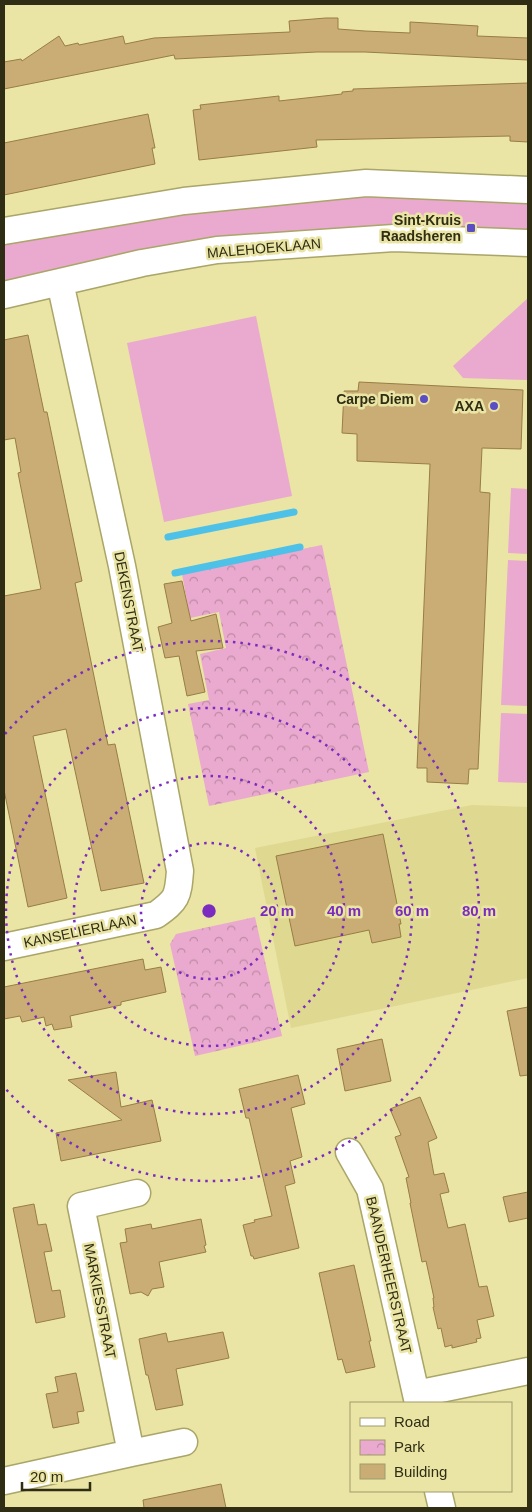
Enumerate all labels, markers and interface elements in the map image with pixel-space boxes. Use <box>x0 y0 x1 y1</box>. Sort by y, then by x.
place label: Sint-Kruis Raadsheren <box>381 212 461 244</box>
marker: Sint-Kruis Raadsheren <box>465 222 477 234</box>
street label: MALEHOEKLAAN <box>206 235 322 261</box>
place label: Carpe Diem <box>336 391 414 407</box>
marker: Carpe Diem <box>418 393 430 405</box>
place label: AXA <box>454 398 484 414</box>
marker: AXA <box>488 400 500 412</box>
street label: DEKENSTRAAT <box>111 550 147 654</box>
centre of rings <box>200 902 218 920</box>
text: 20 m <box>260 902 294 919</box>
text: 40 m <box>327 902 361 919</box>
text: 60 m <box>395 902 429 919</box>
text: 80 m <box>462 902 496 919</box>
street label: KANSELIERLAAN <box>22 911 138 951</box>
street label: BAANDERHEERSTRAAT <box>363 1195 415 1356</box>
street label: MARKIESSTRAAT <box>81 1242 119 1360</box>
legend <box>350 1402 512 1492</box>
text: Road <box>394 1413 430 1430</box>
text: Park <box>394 1438 425 1455</box>
scale bar <box>22 1460 90 1492</box>
text: Building <box>394 1463 447 1480</box>
text: 20 m <box>30 1468 63 1485</box>

